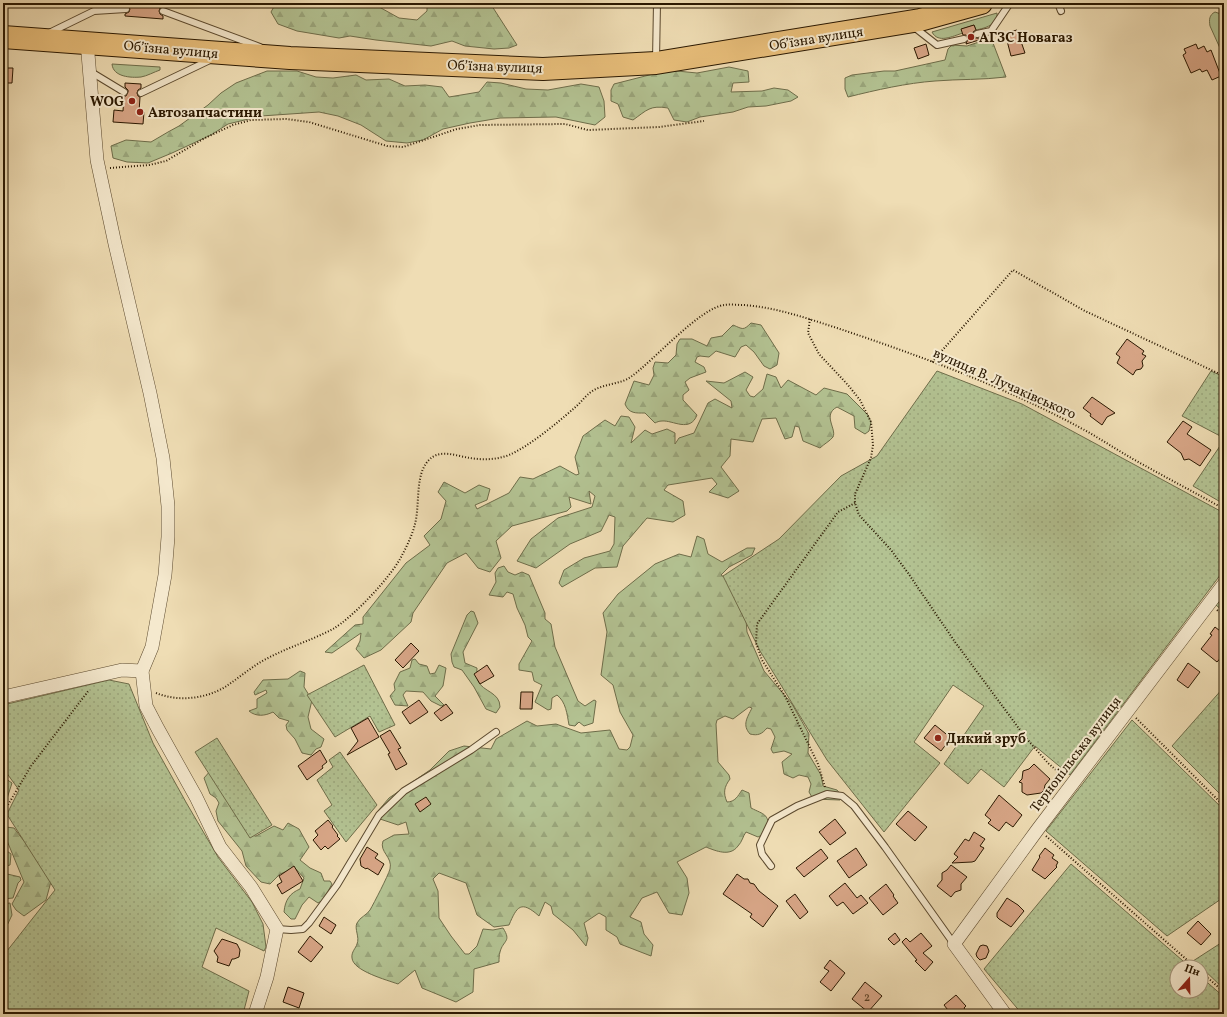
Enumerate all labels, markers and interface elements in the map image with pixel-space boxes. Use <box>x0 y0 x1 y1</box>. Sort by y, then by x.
street label: Обʼїзна вулиця <box>768 23 865 56</box>
place label: АГЗС Новагаз <box>979 29 1073 48</box>
marker: АГЗС Новагаз <box>966 32 976 42</box>
street label: Обʼїзна вулиця <box>123 37 219 64</box>
street label: Обʼїзна вулиця <box>447 56 543 79</box>
place label: WOG <box>90 93 124 112</box>
marker: WOG <box>127 96 137 106</box>
place label: Автозапчастини <box>148 104 262 123</box>
marker: Автозапчастини <box>135 107 145 117</box>
street label: вулиця В. Лучаківського <box>930 344 1079 425</box>
street label: Тернопільська вулиця <box>1026 693 1126 817</box>
place label: Дикий зруб <box>946 730 1026 749</box>
marker: Дикий зруб <box>933 733 943 743</box>
north arrow <box>1169 959 1209 999</box>
text: Пн <box>1182 961 1202 981</box>
house number: 2 <box>864 990 870 1006</box>

